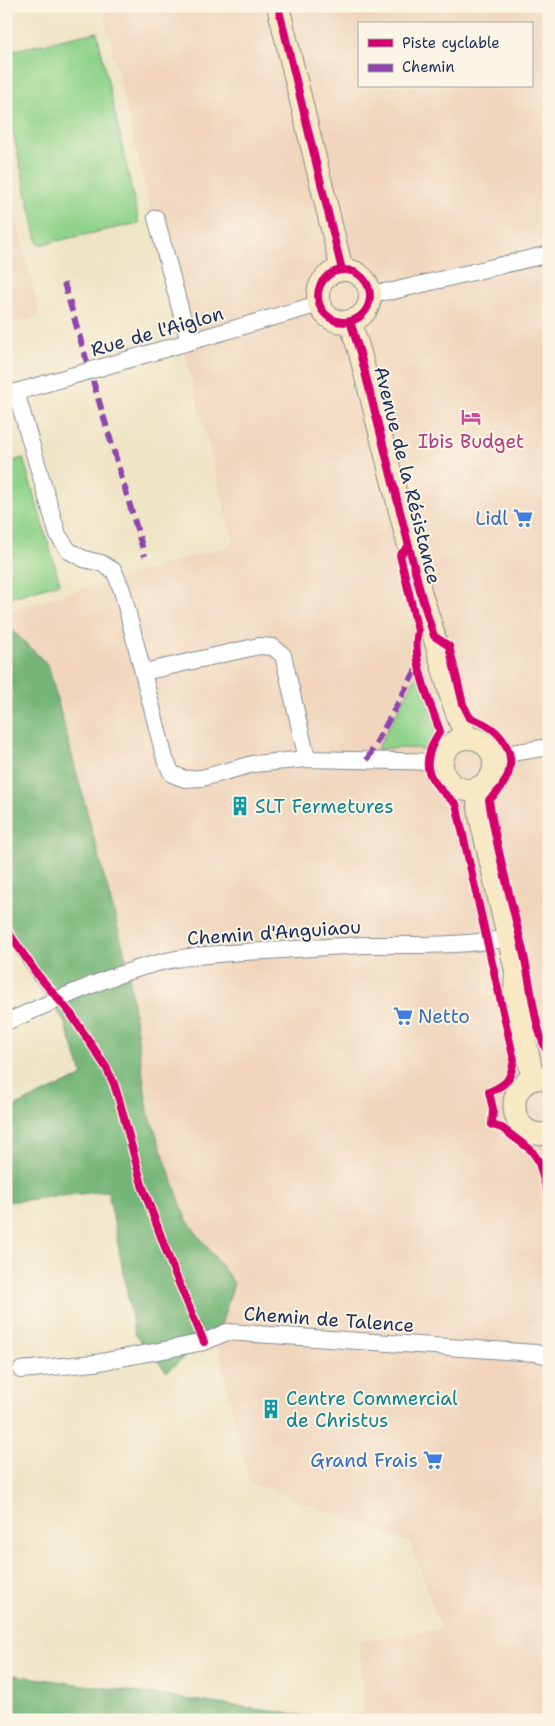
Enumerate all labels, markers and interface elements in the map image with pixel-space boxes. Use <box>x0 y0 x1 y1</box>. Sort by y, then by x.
legend <box>358 22 532 88</box>
text: Piste cyclable <box>402 33 500 53</box>
text: Chemin <box>402 57 455 77</box>
street label: Rue de l'Aiglon <box>88 301 226 362</box>
street label: Avenue de la Résistance <box>368 364 447 587</box>
hotel icon: Ibis Budget <box>460 406 482 428</box>
place label: Ibis Budget <box>418 429 524 454</box>
place label: Lidl <box>475 506 508 531</box>
supermarket icon: Lidl <box>512 507 534 529</box>
place label: SLT Fermetures <box>255 794 394 819</box>
building icon: SLT Fermetures <box>229 795 251 817</box>
street label: Chemin d'Anguiaou <box>186 914 362 951</box>
place label: Netto <box>418 1004 470 1029</box>
supermarket icon: Netto <box>392 1005 414 1027</box>
street label: Chemin de Talence <box>243 1301 415 1338</box>
place label: Centre Commercial de Christus <box>286 1386 458 1433</box>
building icon: Centre Commercial de Christus <box>260 1398 282 1420</box>
place label: Grand Frais <box>310 1448 418 1473</box>
supermarket icon: Grand Frais <box>422 1449 444 1471</box>

